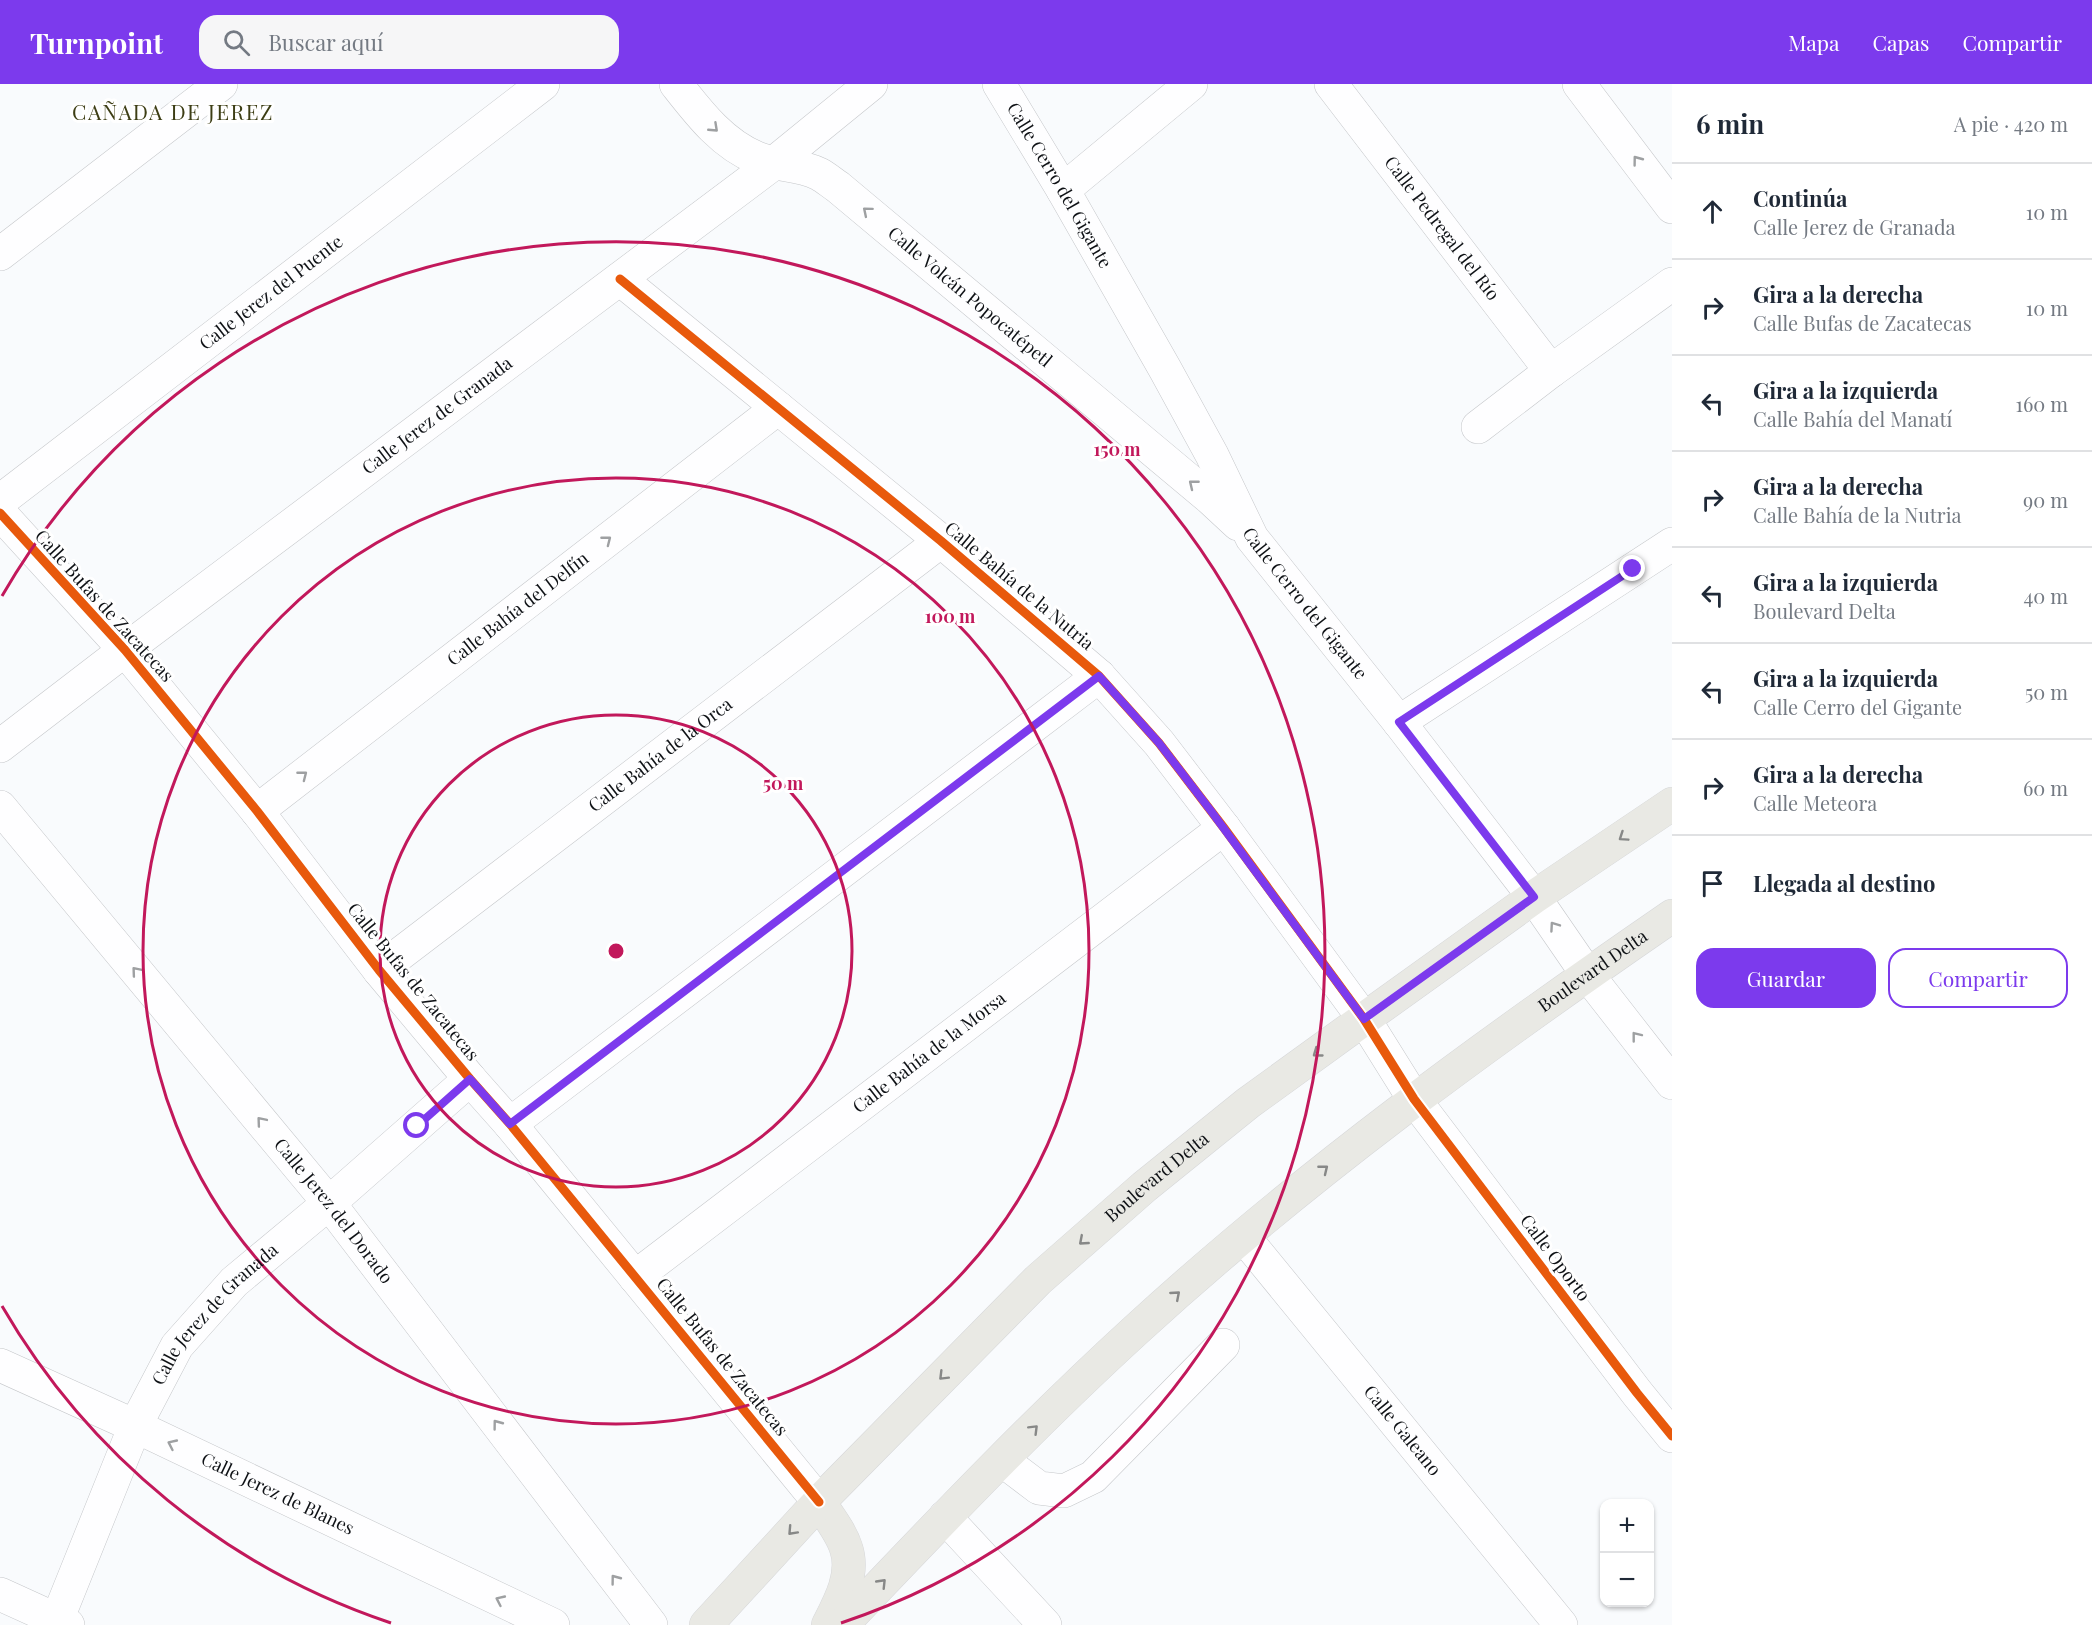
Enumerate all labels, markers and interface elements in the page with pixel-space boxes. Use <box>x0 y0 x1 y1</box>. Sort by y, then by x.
search box <box>199 15 619 69</box>
text: Turnpoint <box>30 24 163 61</box>
icon: search <box>220 26 253 59</box>
text: Buscar aquí <box>268 27 384 57</box>
text: Mapa <box>1788 28 1840 56</box>
text: Capas <box>1873 28 1929 56</box>
text: Compartir <box>1962 28 2062 56</box>
district label: CAÑADA DE JEREZ <box>72 97 274 125</box>
street label: Calle Cerro del Gigante <box>1002 98 1118 272</box>
text: 6 min <box>1696 106 1764 141</box>
text: A pie · 420 m <box>1954 110 2068 137</box>
one-way arrow <box>708 121 718 132</box>
street label: Calle Pedregal del Río <box>1380 151 1506 305</box>
one-way arrow <box>1633 156 1644 167</box>
text: Continúa <box>1753 183 1847 213</box>
icon: ahead <box>1696 195 1729 228</box>
text: 10 m <box>2026 198 2068 225</box>
one-way arrow <box>863 207 874 218</box>
text: Calle Jerez de Granada <box>1753 213 1956 240</box>
street label: Calle Volcán Popocatépetl <box>883 221 1058 372</box>
street label: Calle Jerez del Puente <box>194 229 347 355</box>
text: Gira a la derecha <box>1753 279 1923 309</box>
icon: right <box>1696 291 1729 324</box>
text: 10 m <box>2026 294 2068 321</box>
text: Calle Bufas de Zacatecas <box>1753 309 1972 336</box>
street label: Calle Jerez de Granada <box>356 351 517 479</box>
text: Gira a la izquierda <box>1753 375 1938 405</box>
icon: left <box>1696 387 1729 420</box>
text: 160 m <box>2016 390 2068 417</box>
text: Calle Bahía del Manatí <box>1753 405 1952 432</box>
text: 150 m <box>1093 437 1141 461</box>
text: Gira a la derecha <box>1753 471 1923 501</box>
one-way arrow <box>1189 480 1200 491</box>
icon: right <box>1696 483 1729 516</box>
text: 90 m <box>2023 486 2068 513</box>
text: Calle Bahía de la Nutria <box>1753 501 1962 528</box>
street label: Calle Bahía de la Nutria <box>940 516 1099 655</box>
street label: Calle Cerro del Gigante <box>1238 523 1373 684</box>
street label: Calle Bufas de Zacatecas <box>30 524 180 687</box>
one-way arrow <box>600 537 611 548</box>
street label: Calle Bahía del Delfín <box>442 546 593 671</box>
route end <box>1619 555 1645 581</box>
text: Gira a la izquierda <box>1753 567 1938 597</box>
icon: left <box>1696 579 1729 612</box>
text: 40 m <box>2023 582 2068 609</box>
text: Boulevard Delta <box>1753 597 1896 624</box>
text: 100 m <box>925 604 976 628</box>
text: Gira a la izquierda <box>1753 663 1938 693</box>
icon: left <box>1696 675 1729 708</box>
text: 50 m <box>2025 678 2068 705</box>
street label: Calle Bahía de la Orca <box>583 692 737 817</box>
text: Calle Cerro del Gigante <box>1753 693 1962 720</box>
text: Gira a la derecha <box>1753 759 1923 789</box>
text: 50 m <box>763 771 804 795</box>
icon: right <box>1696 771 1729 804</box>
one-way arrow <box>296 772 307 783</box>
text: 60 m <box>2023 774 2068 801</box>
text: Calle Meteora <box>1753 789 1877 816</box>
one-way arrow <box>1619 830 1630 841</box>
icon: arrive <box>1696 867 1729 900</box>
text: Llegada al destino <box>1753 868 1935 898</box>
street label: Calle Bufas de Zacatecas <box>343 897 485 1065</box>
one-way arrow <box>1550 922 1561 933</box>
street label: Boulevard Delta <box>1533 924 1652 1017</box>
centre of rings <box>606 941 626 961</box>
button: Guardar <box>1696 948 1876 1008</box>
button: Compartir <box>1888 948 2068 1008</box>
one-way arrow <box>132 967 143 978</box>
street label: Calle Bahía de la Morsa <box>847 986 1010 1118</box>
one-way arrow <box>1632 1032 1643 1043</box>
one-way arrow <box>1312 1046 1323 1057</box>
route start <box>403 1112 429 1138</box>
one-way arrow <box>257 1117 268 1128</box>
street label: Boulevard Delta <box>1099 1126 1213 1227</box>
street label: Calle Jerez del Dorado <box>269 1133 399 1288</box>
one-way arrow <box>1317 1165 1328 1176</box>
street label: Calle Oporto <box>1515 1209 1596 1306</box>
one-way arrow <box>1079 1234 1090 1245</box>
street label: Calle Jerez de Granada <box>146 1237 283 1389</box>
street label: Calle Bufas de Zacatecas <box>652 1272 794 1440</box>
one-way arrow <box>1169 1291 1180 1302</box>
one-way arrow <box>939 1369 950 1380</box>
street label: Calle Galeano <box>1359 1380 1447 1480</box>
one-way arrow <box>493 1419 504 1430</box>
one-way arrow <box>1026 1425 1037 1436</box>
one-way arrow <box>168 1440 179 1452</box>
street label: Calle Jerez de Blanes <box>198 1446 358 1540</box>
map controls <box>1600 1499 1654 1607</box>
button: + <box>1600 1499 1654 1553</box>
one-way arrow <box>788 1525 799 1535</box>
button: − <box>1600 1553 1654 1607</box>
one-way arrow <box>612 1574 623 1585</box>
one-way arrow <box>875 1579 886 1590</box>
one-way arrow <box>495 1595 506 1607</box>

